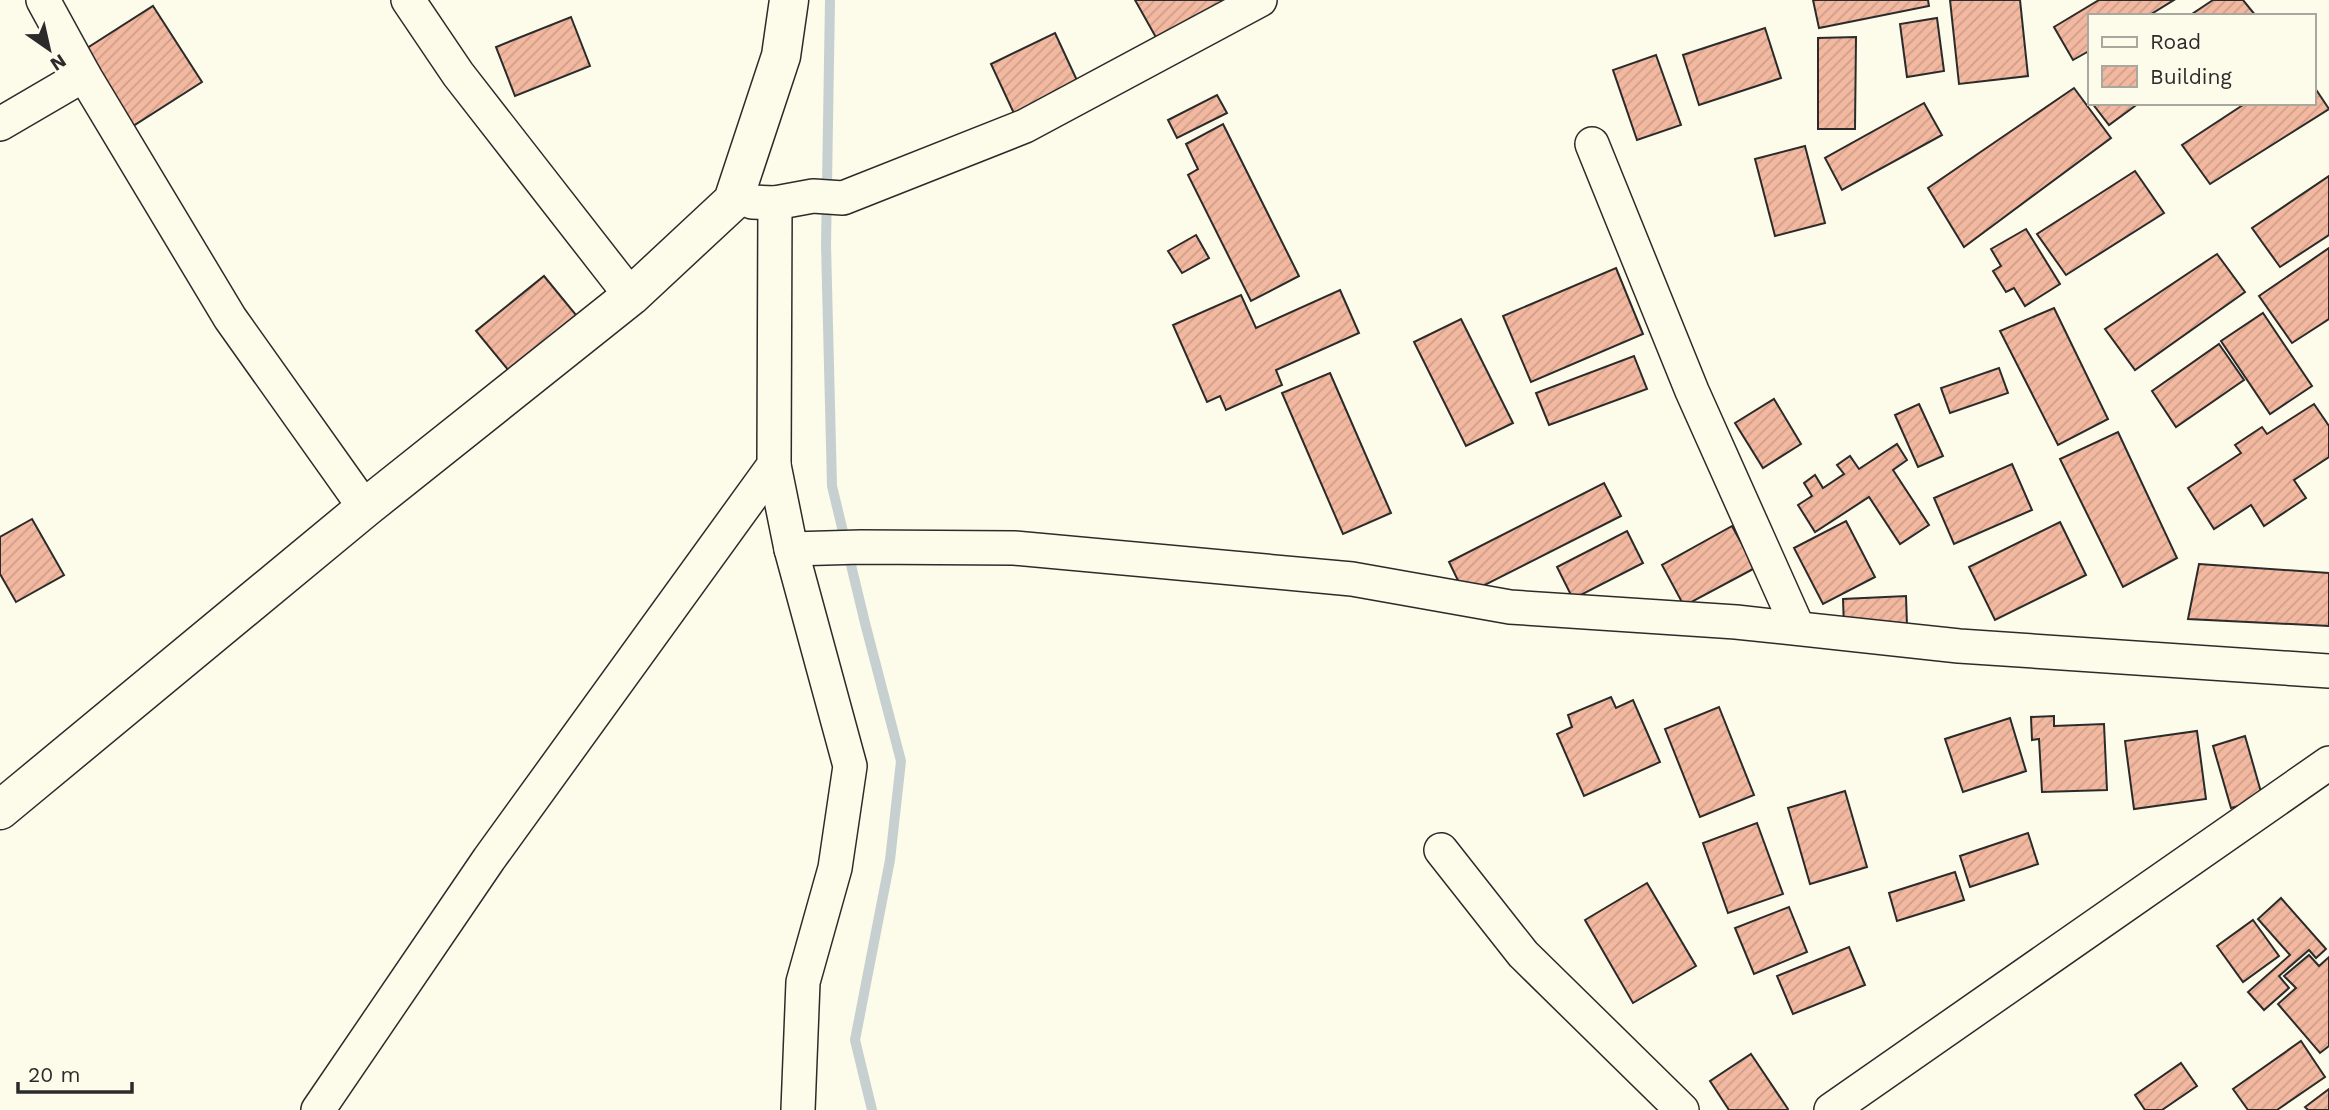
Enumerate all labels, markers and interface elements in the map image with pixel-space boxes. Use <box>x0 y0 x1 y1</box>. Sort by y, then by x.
north arrow <box>14 14 84 84</box>
legend <box>2088 14 2315 105</box>
text: Road <box>2150 29 2201 54</box>
text: N <box>46 49 70 76</box>
text: Building <box>2150 64 2232 89</box>
scale bar <box>18 1050 131 1094</box>
text: 20 m <box>28 1062 80 1087</box>

